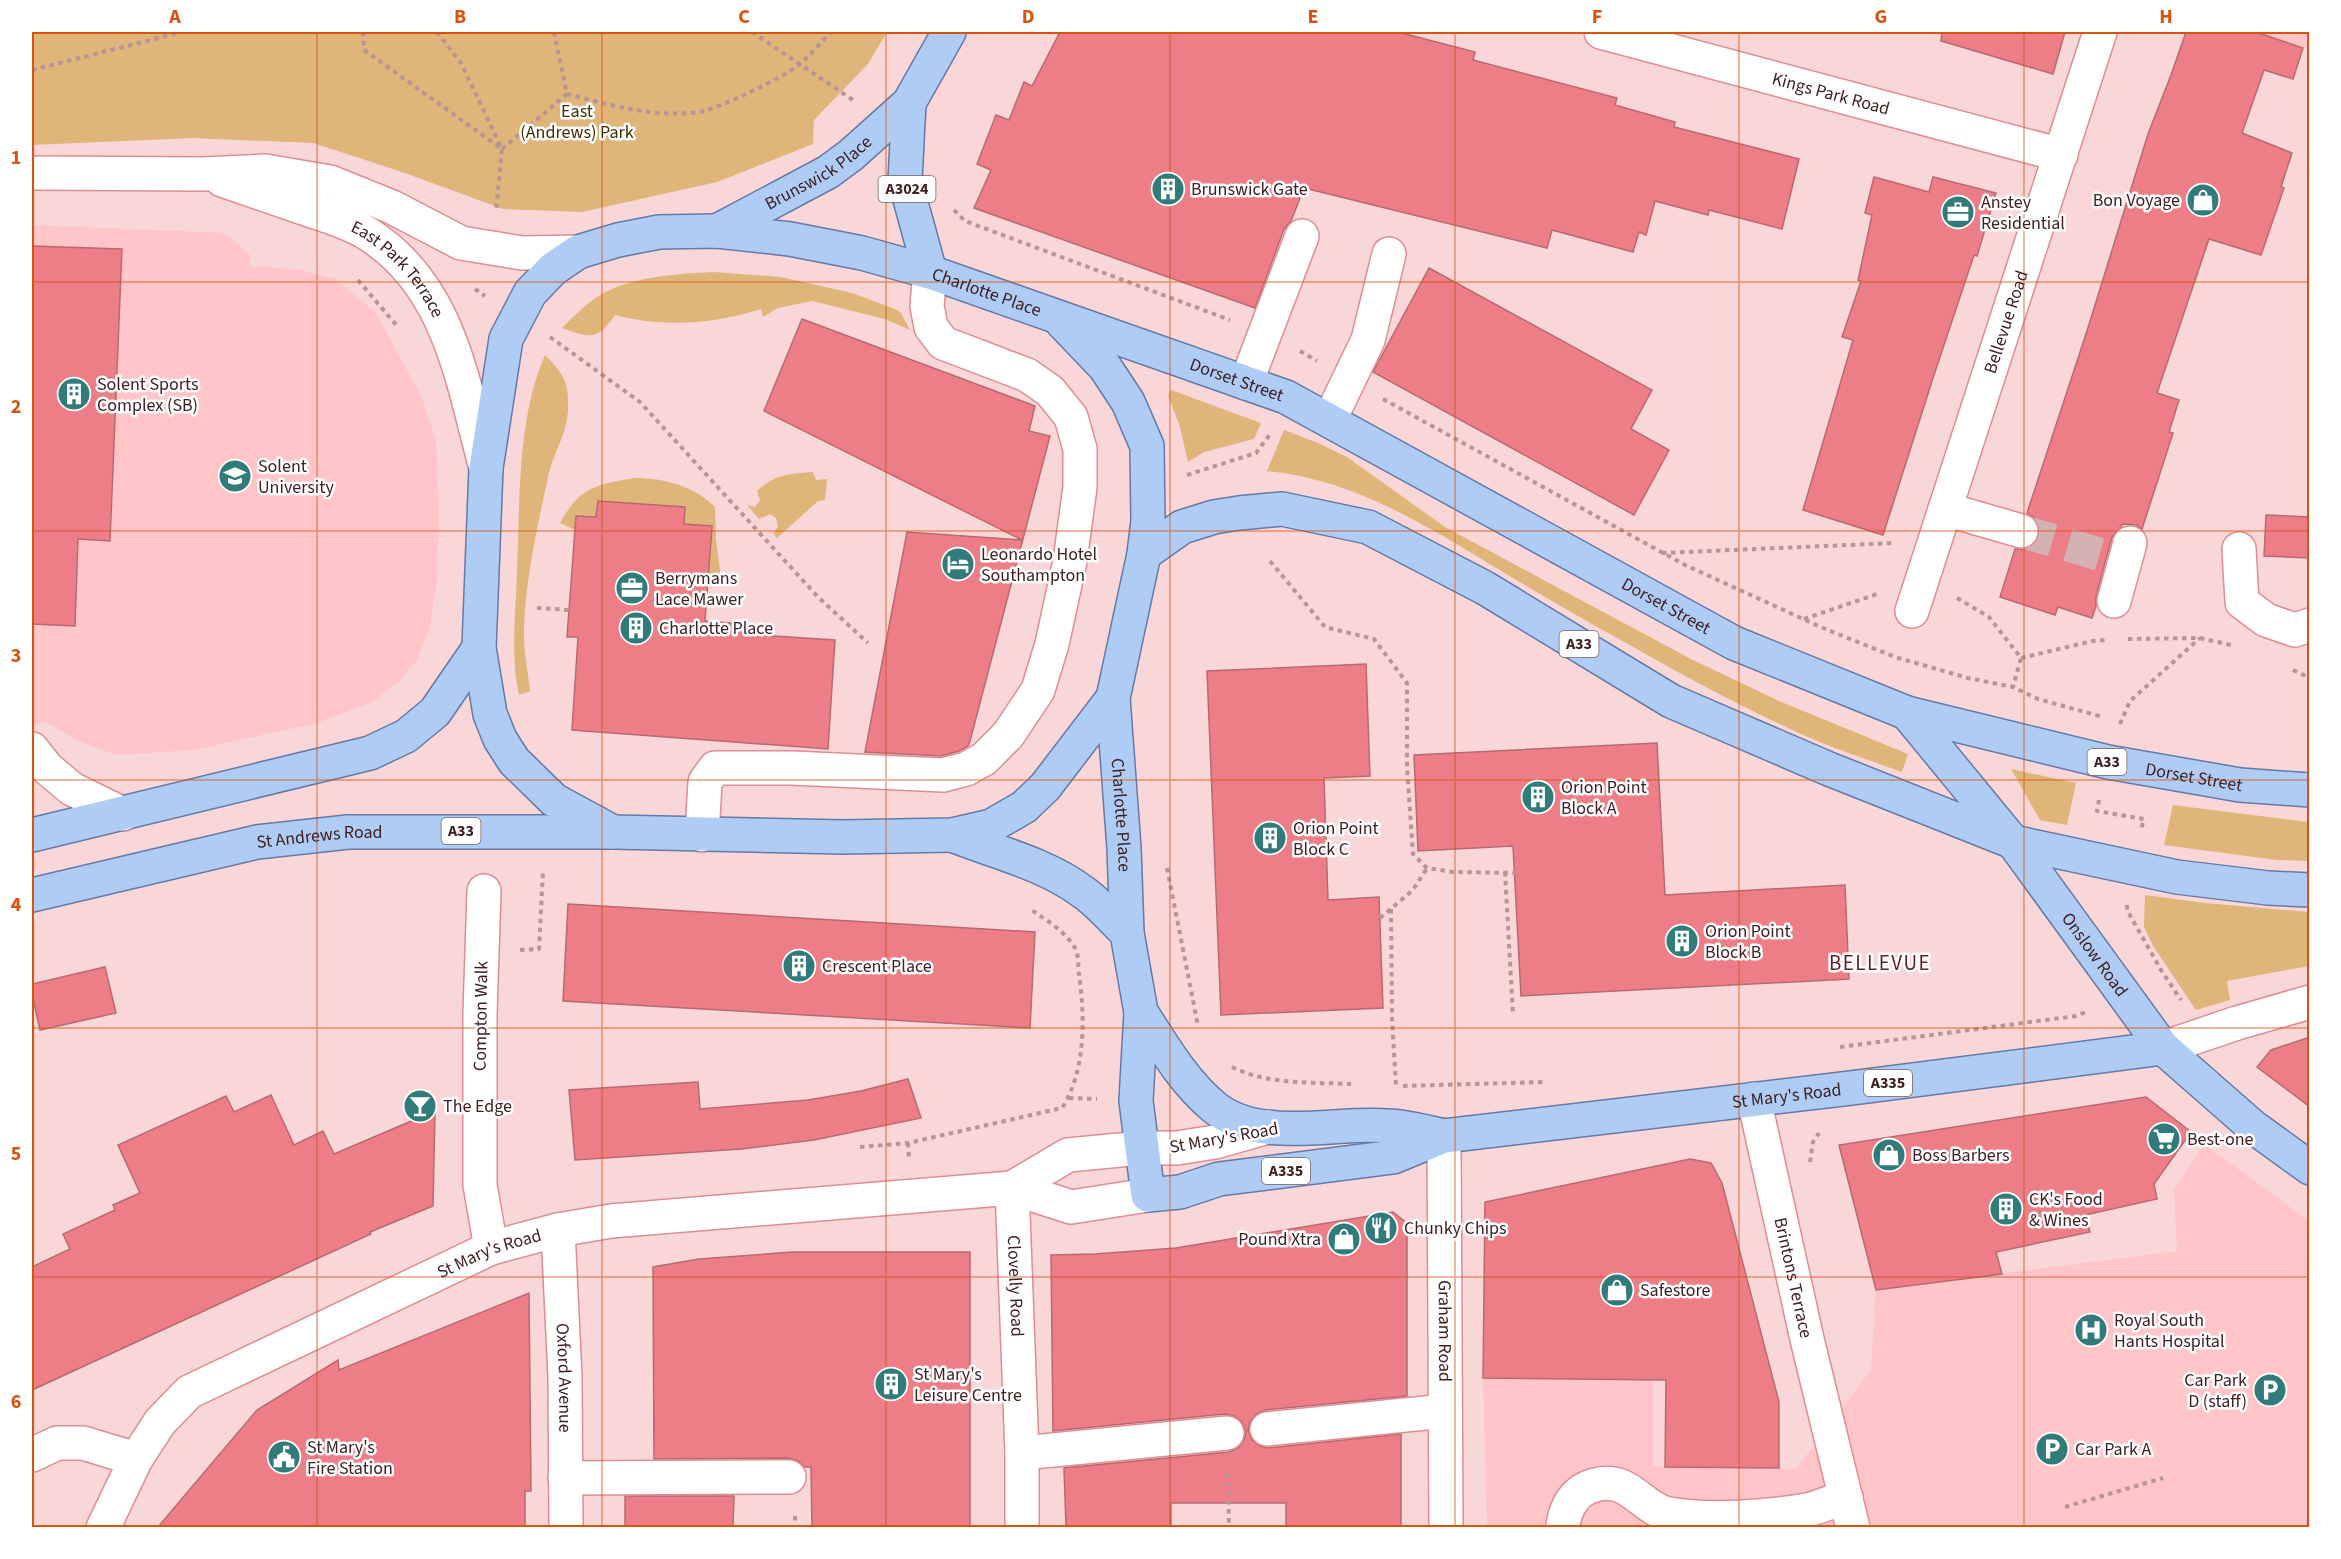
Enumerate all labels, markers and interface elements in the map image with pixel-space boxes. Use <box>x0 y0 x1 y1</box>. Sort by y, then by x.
text: A <box>168 3 181 31</box>
text: B <box>454 3 466 31</box>
text: C <box>738 3 750 31</box>
text: D <box>1022 3 1034 31</box>
text: E <box>1308 3 1318 31</box>
text: F <box>1592 3 1602 31</box>
text: G <box>1875 3 1887 31</box>
text: H <box>2159 3 2173 31</box>
street label: Kings Park Road <box>1769 66 1893 121</box>
park label: East (Andrews) Park <box>520 99 634 145</box>
street label: Brunswick Place <box>760 130 877 216</box>
text: 1 <box>11 144 21 172</box>
building icon: Brunswick Gate <box>1150 171 1186 207</box>
road number: A3024 <box>878 176 936 202</box>
place label: Brunswick Gate <box>1191 177 1308 202</box>
shop icon: Bon Voyage <box>2185 182 2221 218</box>
place label: Bon Voyage <box>2093 188 2180 213</box>
place label: Anstey Residential <box>1981 190 2065 236</box>
office icon: Anstey Residential <box>1940 194 1976 230</box>
street label: East Park Terrace <box>347 214 450 322</box>
street label: Charlotte Place <box>929 261 1045 323</box>
street label: Bellevue Road <box>1977 267 2034 377</box>
street label: Dorset Street <box>1186 352 1287 408</box>
place label: Solent Sports Complex (SB) <box>97 372 198 418</box>
building icon: Solent Sports Complex (SB) <box>56 376 92 412</box>
text: 2 <box>11 393 21 421</box>
place label: Solent University <box>258 454 334 500</box>
school or university icon: Solent University <box>217 458 253 494</box>
place label: Leonardo Hotel Southampton <box>981 542 1097 588</box>
hotel icon: Leonardo Hotel Southampton <box>940 546 976 582</box>
place label: Berrymans Lace Mawer <box>655 566 744 612</box>
office icon: Berrymans Lace Mawer <box>614 570 650 606</box>
street label: Dorset Street <box>1617 571 1715 640</box>
building icon: Charlotte Place <box>618 610 654 646</box>
place label: Charlotte Place <box>659 616 773 641</box>
road number: A33 <box>1560 631 1598 657</box>
text: 3 <box>11 642 21 670</box>
road number: A33 <box>2088 749 2126 775</box>
street label: Dorset Street <box>2143 756 2244 798</box>
street label: Charlotte Place <box>1105 757 1137 873</box>
place label: Orion Point Block A <box>1561 775 1647 821</box>
building icon: Orion Point Block A <box>1520 779 1556 815</box>
place label: Orion Point Block C <box>1293 816 1379 862</box>
road number: A33 <box>442 818 480 844</box>
street label: St Andrews Road <box>255 820 382 854</box>
building icon: Orion Point Block C <box>1252 820 1288 856</box>
text: 4 <box>11 891 22 919</box>
street label: Onslow Road <box>2056 907 2134 1002</box>
place label: Orion Point Block B <box>1705 919 1791 965</box>
building icon: Orion Point Block B <box>1664 923 1700 959</box>
building icon: Crescent Place <box>781 948 817 984</box>
district label: BELLEVUE <box>1829 948 1931 978</box>
place label: Crescent Place <box>822 954 932 979</box>
street label: Compton Walk <box>468 961 494 1071</box>
road number: A335 <box>1864 1070 1912 1096</box>
street label: St Mary's Road <box>1731 1077 1843 1114</box>
bar icon: The Edge <box>402 1088 438 1124</box>
place label: The Edge <box>443 1094 512 1119</box>
street label: St Mary's Road <box>1168 1116 1280 1160</box>
supermarket icon: Best-one <box>2146 1121 2182 1157</box>
place label: Best-one <box>2187 1127 2254 1152</box>
shop icon: Boss Barbers <box>1871 1137 1907 1173</box>
text: 5 <box>11 1140 21 1168</box>
place label: Boss Barbers <box>1912 1143 2010 1168</box>
road number: A335 <box>1262 1158 1310 1184</box>
place label: CK's Food & Wines <box>2029 1187 2103 1233</box>
building icon: CK's Food & Wines <box>1988 1191 2024 1227</box>
restaurant icon: Chunky Chips <box>1363 1210 1399 1246</box>
street label: Brintons Terrace <box>1768 1215 1819 1341</box>
place label: Chunky Chips <box>1404 1216 1507 1241</box>
shop icon: Pound Xtra <box>1326 1221 1362 1257</box>
street label: St Mary's Road <box>433 1223 544 1284</box>
place label: Pound Xtra <box>1238 1227 1321 1252</box>
street label: Clovelly Road <box>1001 1235 1030 1337</box>
shop icon: Safestore <box>1599 1272 1635 1308</box>
place label: Safestore <box>1640 1278 1711 1303</box>
street label: Graham Road <box>1432 1280 1458 1382</box>
place label: Royal South Hants Hospital <box>2114 1308 2224 1354</box>
hospital icon: Royal South Hants Hospital <box>2073 1312 2109 1348</box>
street label: Oxford Avenue <box>550 1322 578 1433</box>
place label: St Mary's Leisure Centre <box>914 1362 1022 1408</box>
building icon: St Mary's Leisure Centre <box>873 1366 909 1402</box>
place label: Car Park D (staff) <box>2184 1368 2247 1414</box>
parking icon: Car Park D (staff) <box>2252 1372 2288 1408</box>
text: 6 <box>11 1388 21 1416</box>
parking icon: Car Park A <box>2034 1431 2070 1467</box>
place label: St Mary's Fire Station <box>307 1435 393 1481</box>
place label: Car Park A <box>2075 1437 2151 1462</box>
public building icon: St Mary's Fire Station <box>266 1439 302 1475</box>

